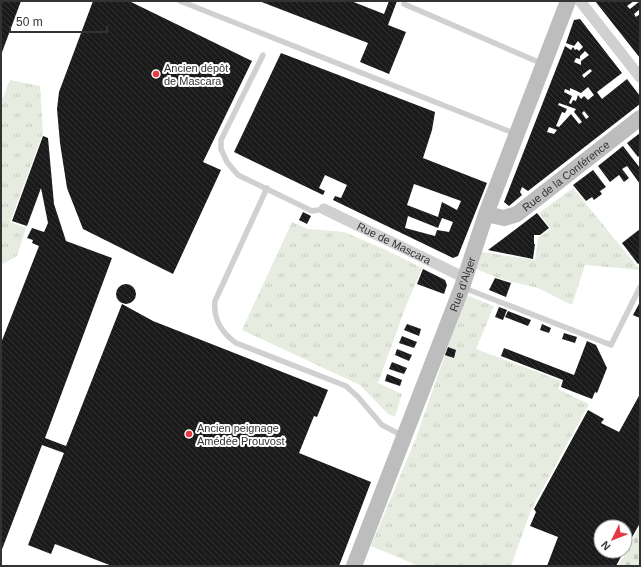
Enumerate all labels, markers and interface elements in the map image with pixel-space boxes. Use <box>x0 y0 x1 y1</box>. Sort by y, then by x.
scale bar <box>10 8 107 34</box>
text: 50 m <box>16 15 43 29</box>
place label: Ancien dépôt de Mascara <box>164 62 228 87</box>
marker: Ancien dépôt de Mascara <box>151 69 161 79</box>
street label: Rue de la Conférence <box>520 138 612 214</box>
street label: Rue de Mascara <box>355 220 434 267</box>
street label: Rue d'Alger <box>447 255 478 313</box>
place label: Ancien peignage Amédée Prouvost <box>197 422 284 447</box>
marker: Ancien peignage Amédée Prouvost <box>184 429 194 439</box>
north arrow <box>593 519 633 559</box>
text: N <box>599 539 613 553</box>

